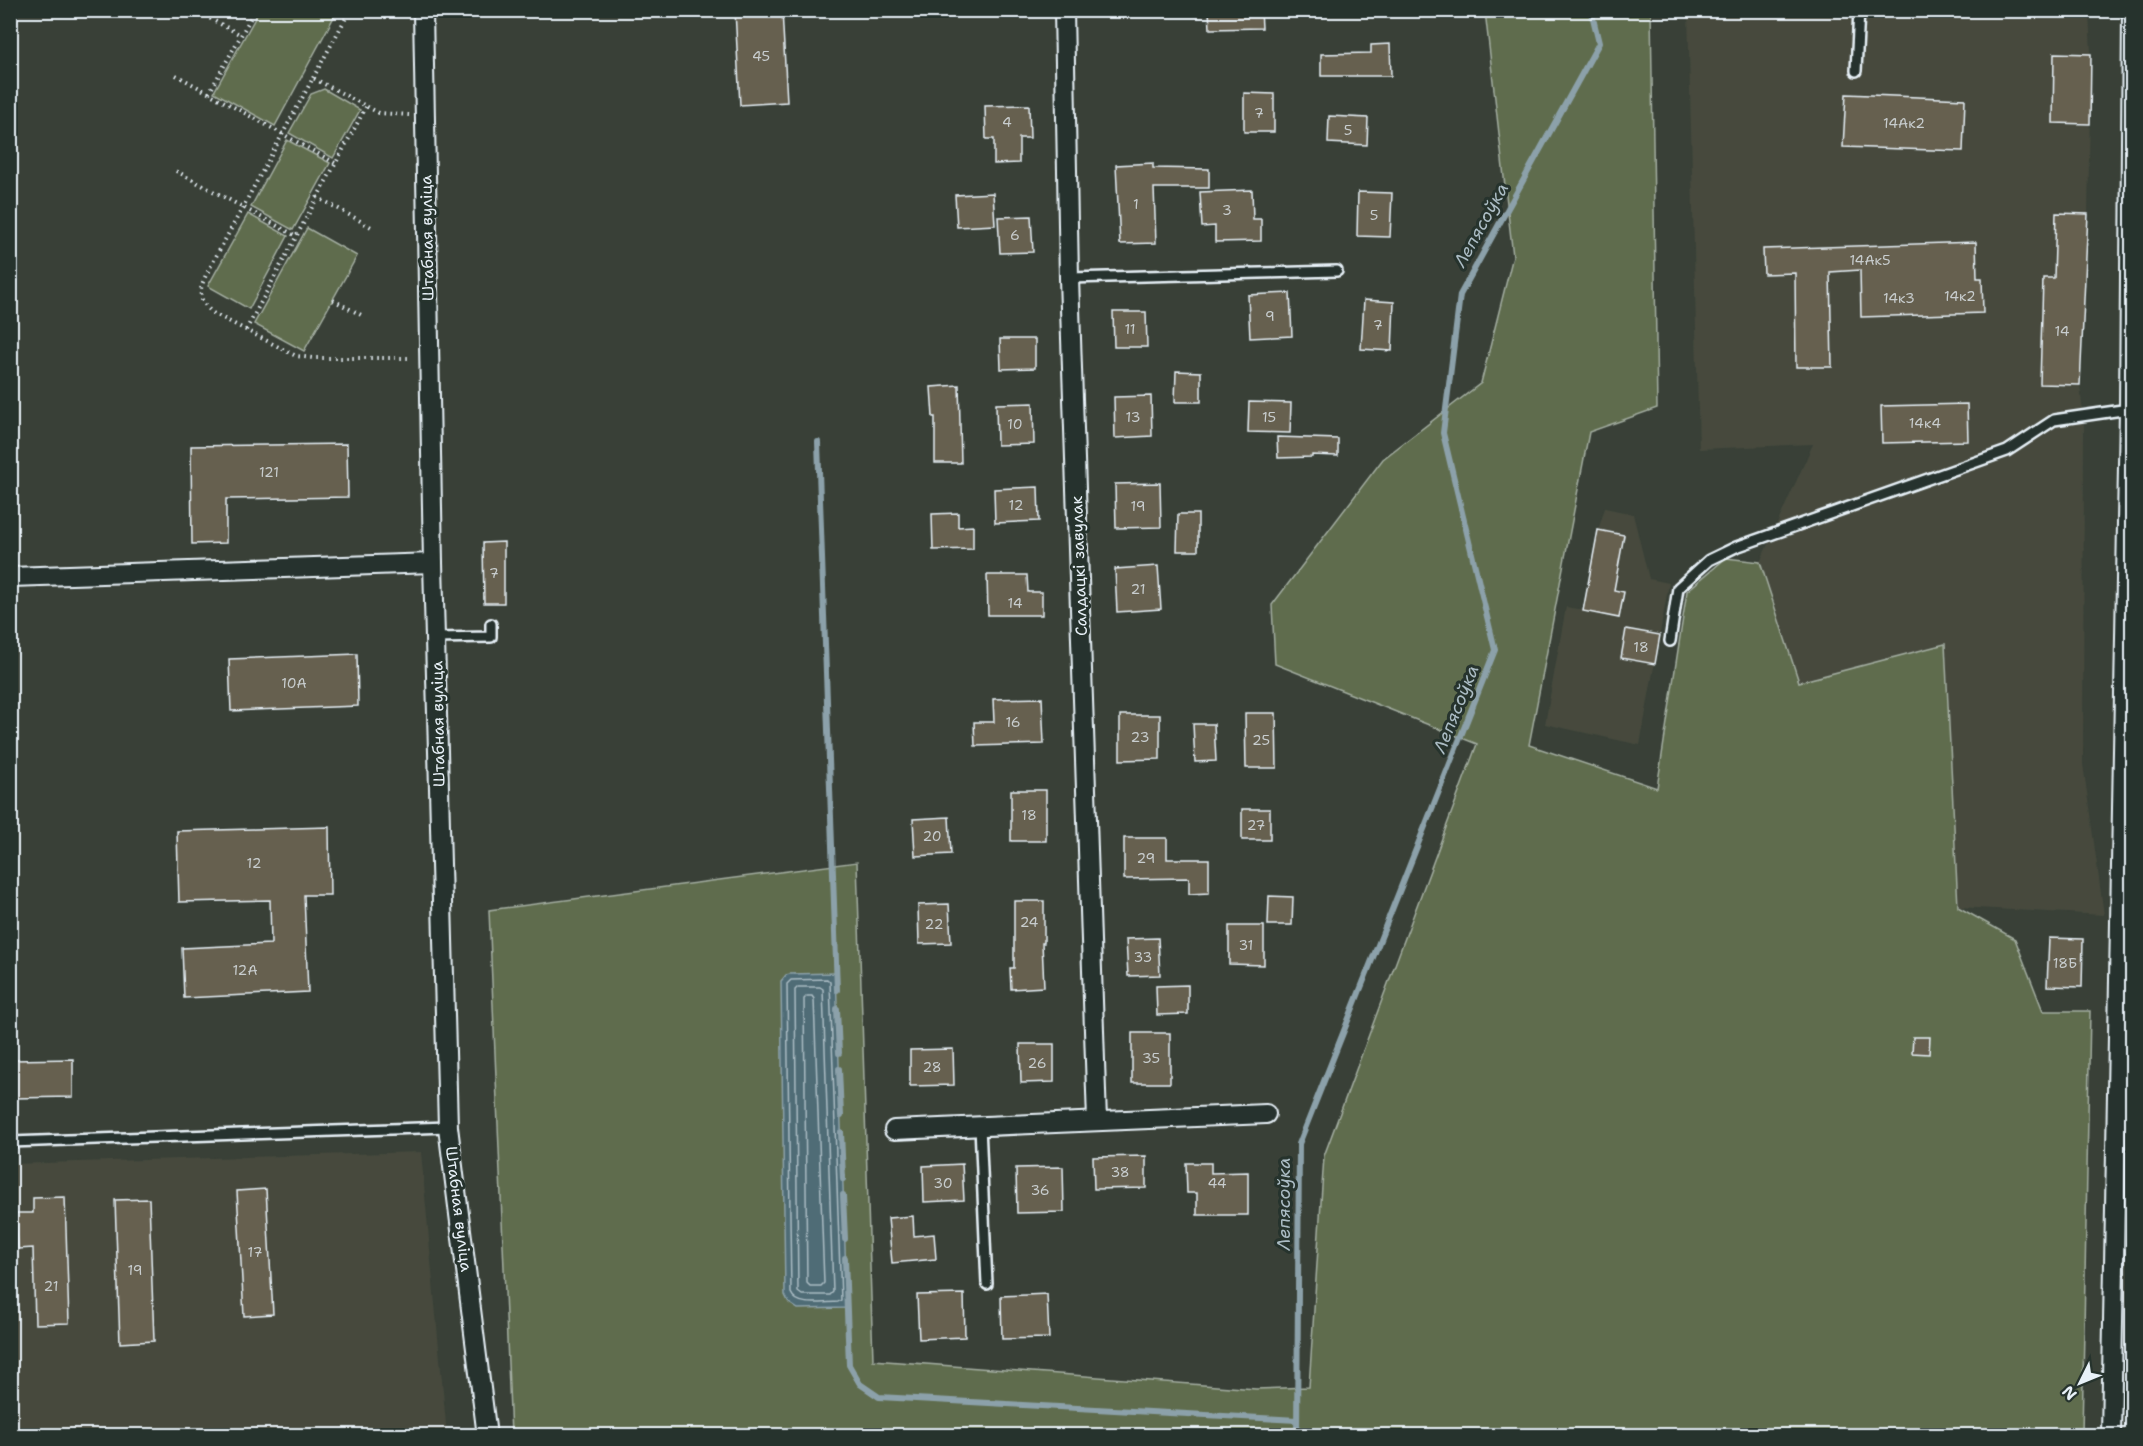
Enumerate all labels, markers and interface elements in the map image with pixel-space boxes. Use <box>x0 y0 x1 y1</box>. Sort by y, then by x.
house number: 45 <box>752 47 770 65</box>
house number: 7 <box>1254 104 1264 122</box>
house number: 4 <box>1002 113 1012 131</box>
house number: 14Ак2 <box>1883 114 1925 132</box>
house number: 5 <box>1344 121 1352 139</box>
street label: Штабная вуліца <box>415 175 439 301</box>
water label: Лепясоўка <box>1447 178 1514 272</box>
house number: 1 <box>1133 195 1139 213</box>
house number: 3 <box>1222 201 1232 219</box>
house number: 5 <box>1370 206 1378 224</box>
house number: 6 <box>1010 226 1020 244</box>
house number: 14Ак5 <box>1849 251 1891 269</box>
house number: 14к2 <box>1944 287 1976 305</box>
house number: 14к3 <box>1883 289 1915 307</box>
house number: 9 <box>1265 307 1275 325</box>
house number: 7 <box>1373 316 1383 334</box>
house number: 11 <box>1124 320 1136 338</box>
house number: 14 <box>2054 322 2070 340</box>
house number: 13 <box>1126 408 1140 426</box>
house number: 15 <box>1262 408 1276 426</box>
house number: 14к4 <box>1909 414 1941 432</box>
house number: 10 <box>1007 415 1023 433</box>
house number: 121 <box>259 463 279 481</box>
street label: Салдацкі завулак <box>1066 495 1092 636</box>
house number: 12 <box>1009 496 1023 514</box>
house number: 19 <box>1130 497 1146 515</box>
house number: 7 <box>489 564 499 582</box>
house number: 21 <box>1131 580 1145 598</box>
house number: 14 <box>1007 594 1023 612</box>
house number: 18 <box>1633 638 1649 656</box>
street label: Штабная вуліца <box>426 661 450 787</box>
water label: Лепясоўка <box>1427 661 1485 758</box>
house number: 10А <box>281 674 307 692</box>
house number: 16 <box>1005 713 1021 731</box>
house number: 23 <box>1131 728 1149 746</box>
house number: 25 <box>1252 731 1270 749</box>
house number: 18 <box>1021 806 1037 824</box>
house number: 27 <box>1247 816 1265 834</box>
house number: 20 <box>922 827 942 845</box>
house number: 29 <box>1137 849 1155 867</box>
house number: 12 <box>247 854 261 872</box>
house number: 24 <box>1020 913 1039 931</box>
house number: 22 <box>925 915 943 933</box>
house number: 31 <box>1239 936 1253 954</box>
house number: 33 <box>1134 948 1152 966</box>
house number: 18Б <box>2053 954 2077 972</box>
house number: 12А <box>232 961 258 979</box>
house number: 35 <box>1142 1049 1160 1067</box>
house number: 26 <box>1028 1054 1047 1072</box>
house number: 28 <box>922 1058 942 1076</box>
street label: Штабная вуліца <box>441 1145 477 1273</box>
water label: Лепясоўка <box>1272 1157 1296 1252</box>
house number: 38 <box>1110 1163 1130 1181</box>
house number: 30 <box>933 1174 953 1192</box>
house number: 44 <box>1207 1174 1227 1192</box>
house number: 36 <box>1030 1181 1050 1199</box>
house number: 17 <box>248 1243 262 1261</box>
house number: 19 <box>127 1261 143 1279</box>
house number: 21 <box>44 1277 58 1295</box>
north arrow <box>2050 1353 2110 1413</box>
text: N <box>2057 1381 2081 1405</box>

